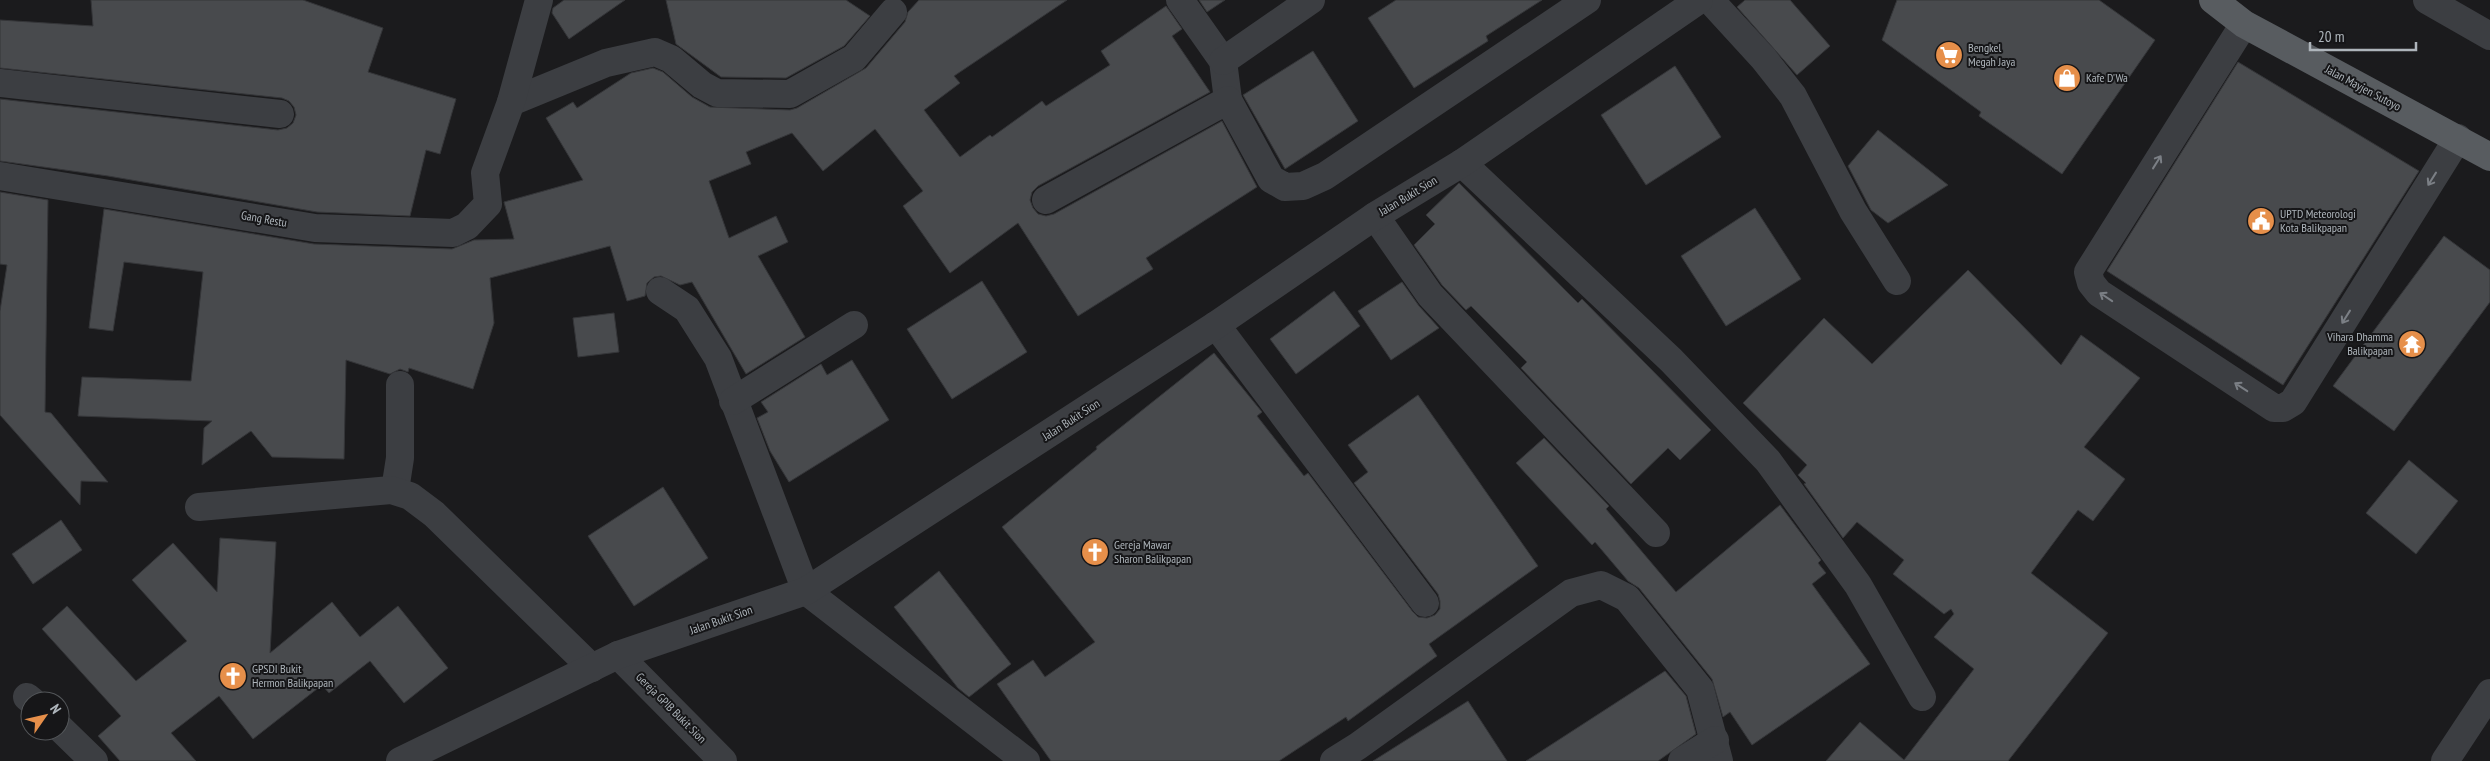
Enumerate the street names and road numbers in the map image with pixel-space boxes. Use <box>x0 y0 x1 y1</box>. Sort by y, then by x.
street label: Jalan Mayjen Sutoyo <box>2322 61 2404 114</box>
street label: Jalan Bukit Sion <box>1375 172 1440 219</box>
street label: Gang Restu <box>240 207 288 230</box>
street label: Jalan Bukit Sion <box>1038 396 1102 444</box>
street label: Jalan Bukit Sion <box>687 602 754 638</box>
street label: Gereja GPIB Bukit Sion <box>633 669 710 746</box>

